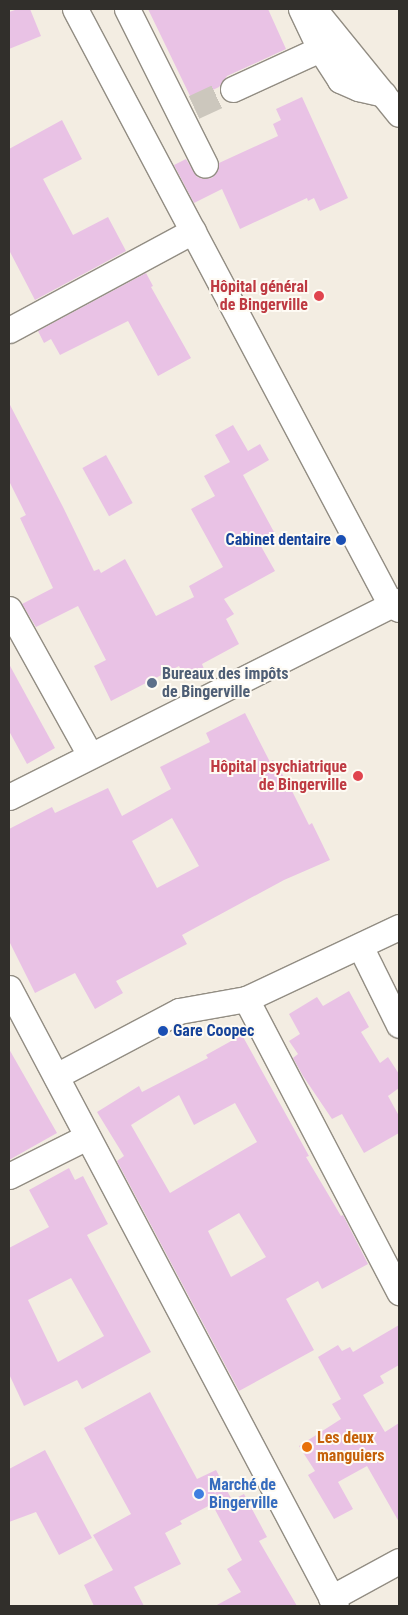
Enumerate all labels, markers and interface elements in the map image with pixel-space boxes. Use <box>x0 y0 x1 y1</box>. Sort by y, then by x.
place label: Hôpital général de Bingerville <box>210 277 308 315</box>
marker: Hôpital général de Bingerville <box>312 289 326 303</box>
place label: Cabinet dentaire <box>226 530 331 550</box>
marker: Cabinet dentaire <box>335 534 347 546</box>
place label: Bureaux des impôts de Bingerville <box>162 664 288 702</box>
marker: Bureaux des impôts de Bingerville <box>146 677 158 689</box>
place label: Hôpital psychiatrique de Bingerville <box>210 757 347 795</box>
marker: Hôpital psychiatrique de Bingerville <box>351 769 365 783</box>
place label: Gare Coopec <box>173 1021 254 1041</box>
marker: Gare Coopec <box>157 1025 169 1037</box>
place label: Les deux manguiers <box>317 1428 384 1466</box>
marker: Les deux manguiers <box>301 1441 313 1453</box>
place label: Marché de Bingerville <box>209 1475 278 1513</box>
marker: Marché de Bingerville <box>193 1488 205 1500</box>

